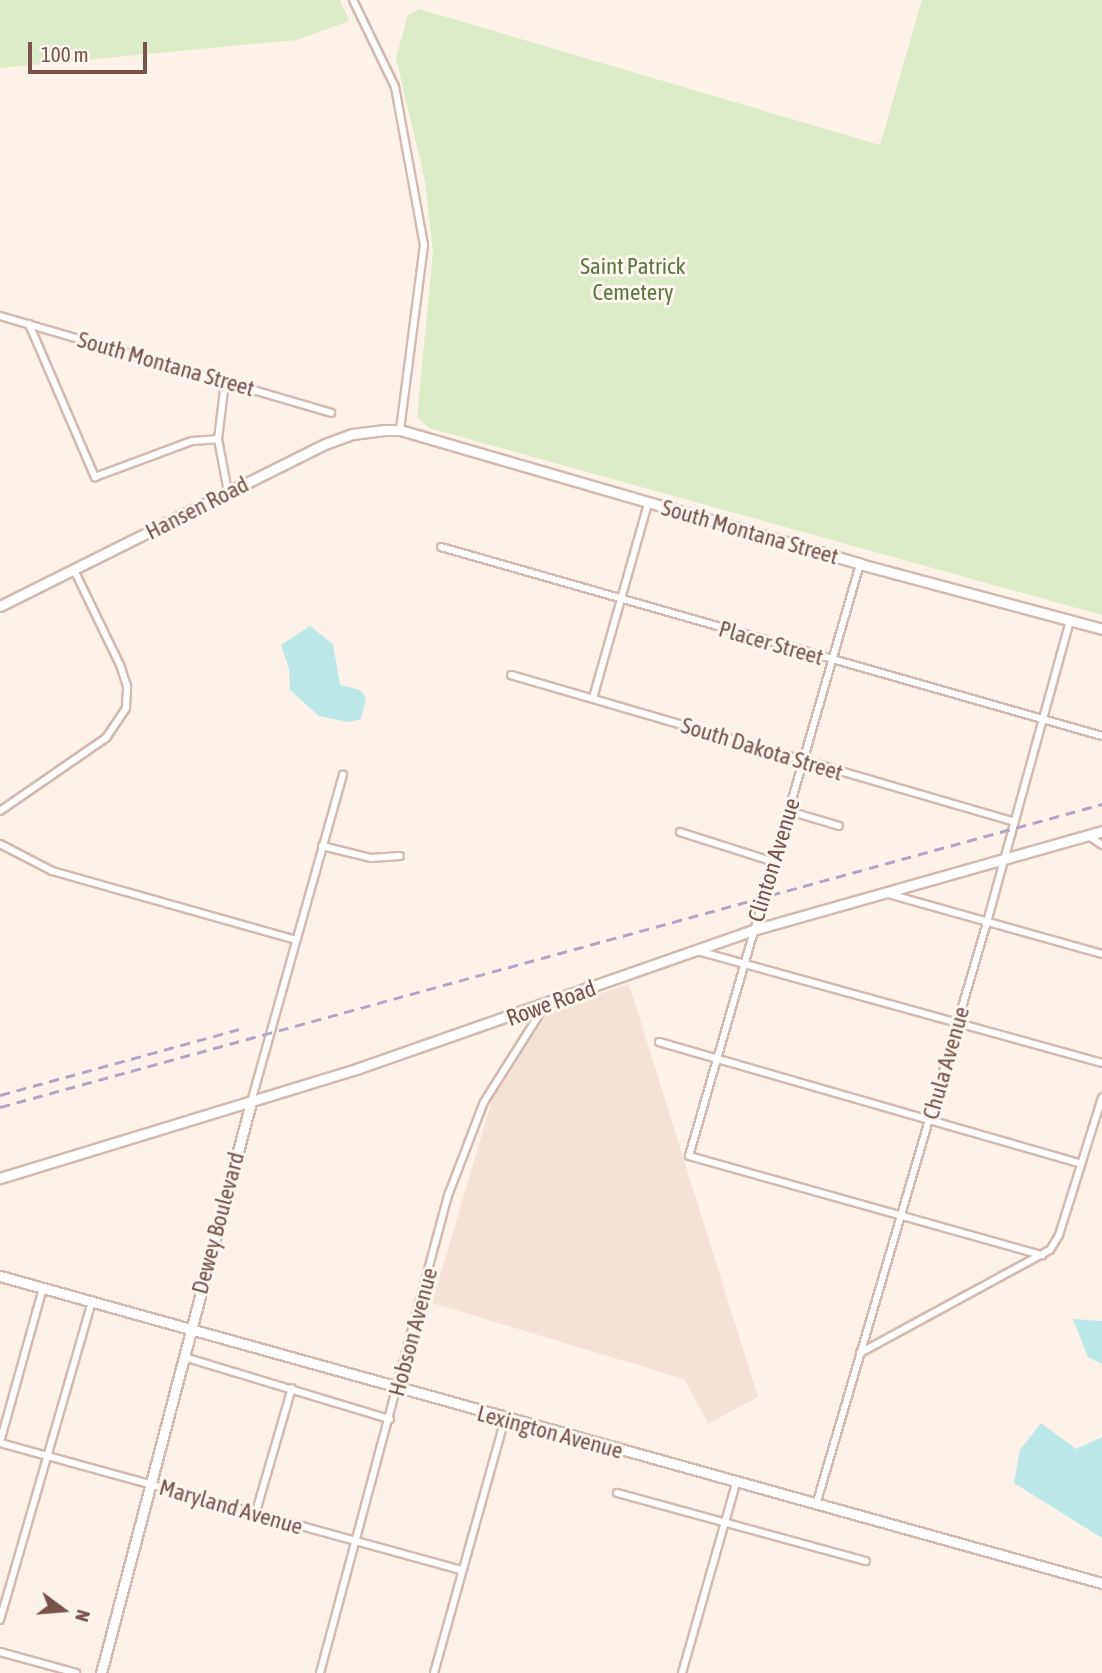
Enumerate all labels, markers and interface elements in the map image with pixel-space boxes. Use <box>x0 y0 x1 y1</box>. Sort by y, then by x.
scale bar <box>32 28 150 72</box>
text: 100 m <box>41 42 89 66</box>
park label: Saint Patrick Cemetery <box>580 252 686 306</box>
street label: South Montana Street <box>74 326 258 402</box>
street label: Hansen Road <box>141 470 253 546</box>
street label: South Montana Street <box>658 494 842 570</box>
street label: Placer Street <box>716 615 826 671</box>
street label: South Dakota Street <box>678 711 846 787</box>
street label: Clinton Avenue <box>742 795 806 925</box>
street label: Rowe Road <box>503 974 599 1032</box>
street label: Chula Avenue <box>917 1003 975 1123</box>
street label: Dewey Boulevard <box>186 1149 250 1297</box>
street label: Hobson Avenue <box>383 1265 443 1399</box>
street label: Lexington Avenue <box>474 1399 626 1465</box>
street label: Maryland Avenue <box>156 1473 306 1541</box>
north arrow <box>28 1575 98 1645</box>
text: N <box>71 1607 95 1624</box>

